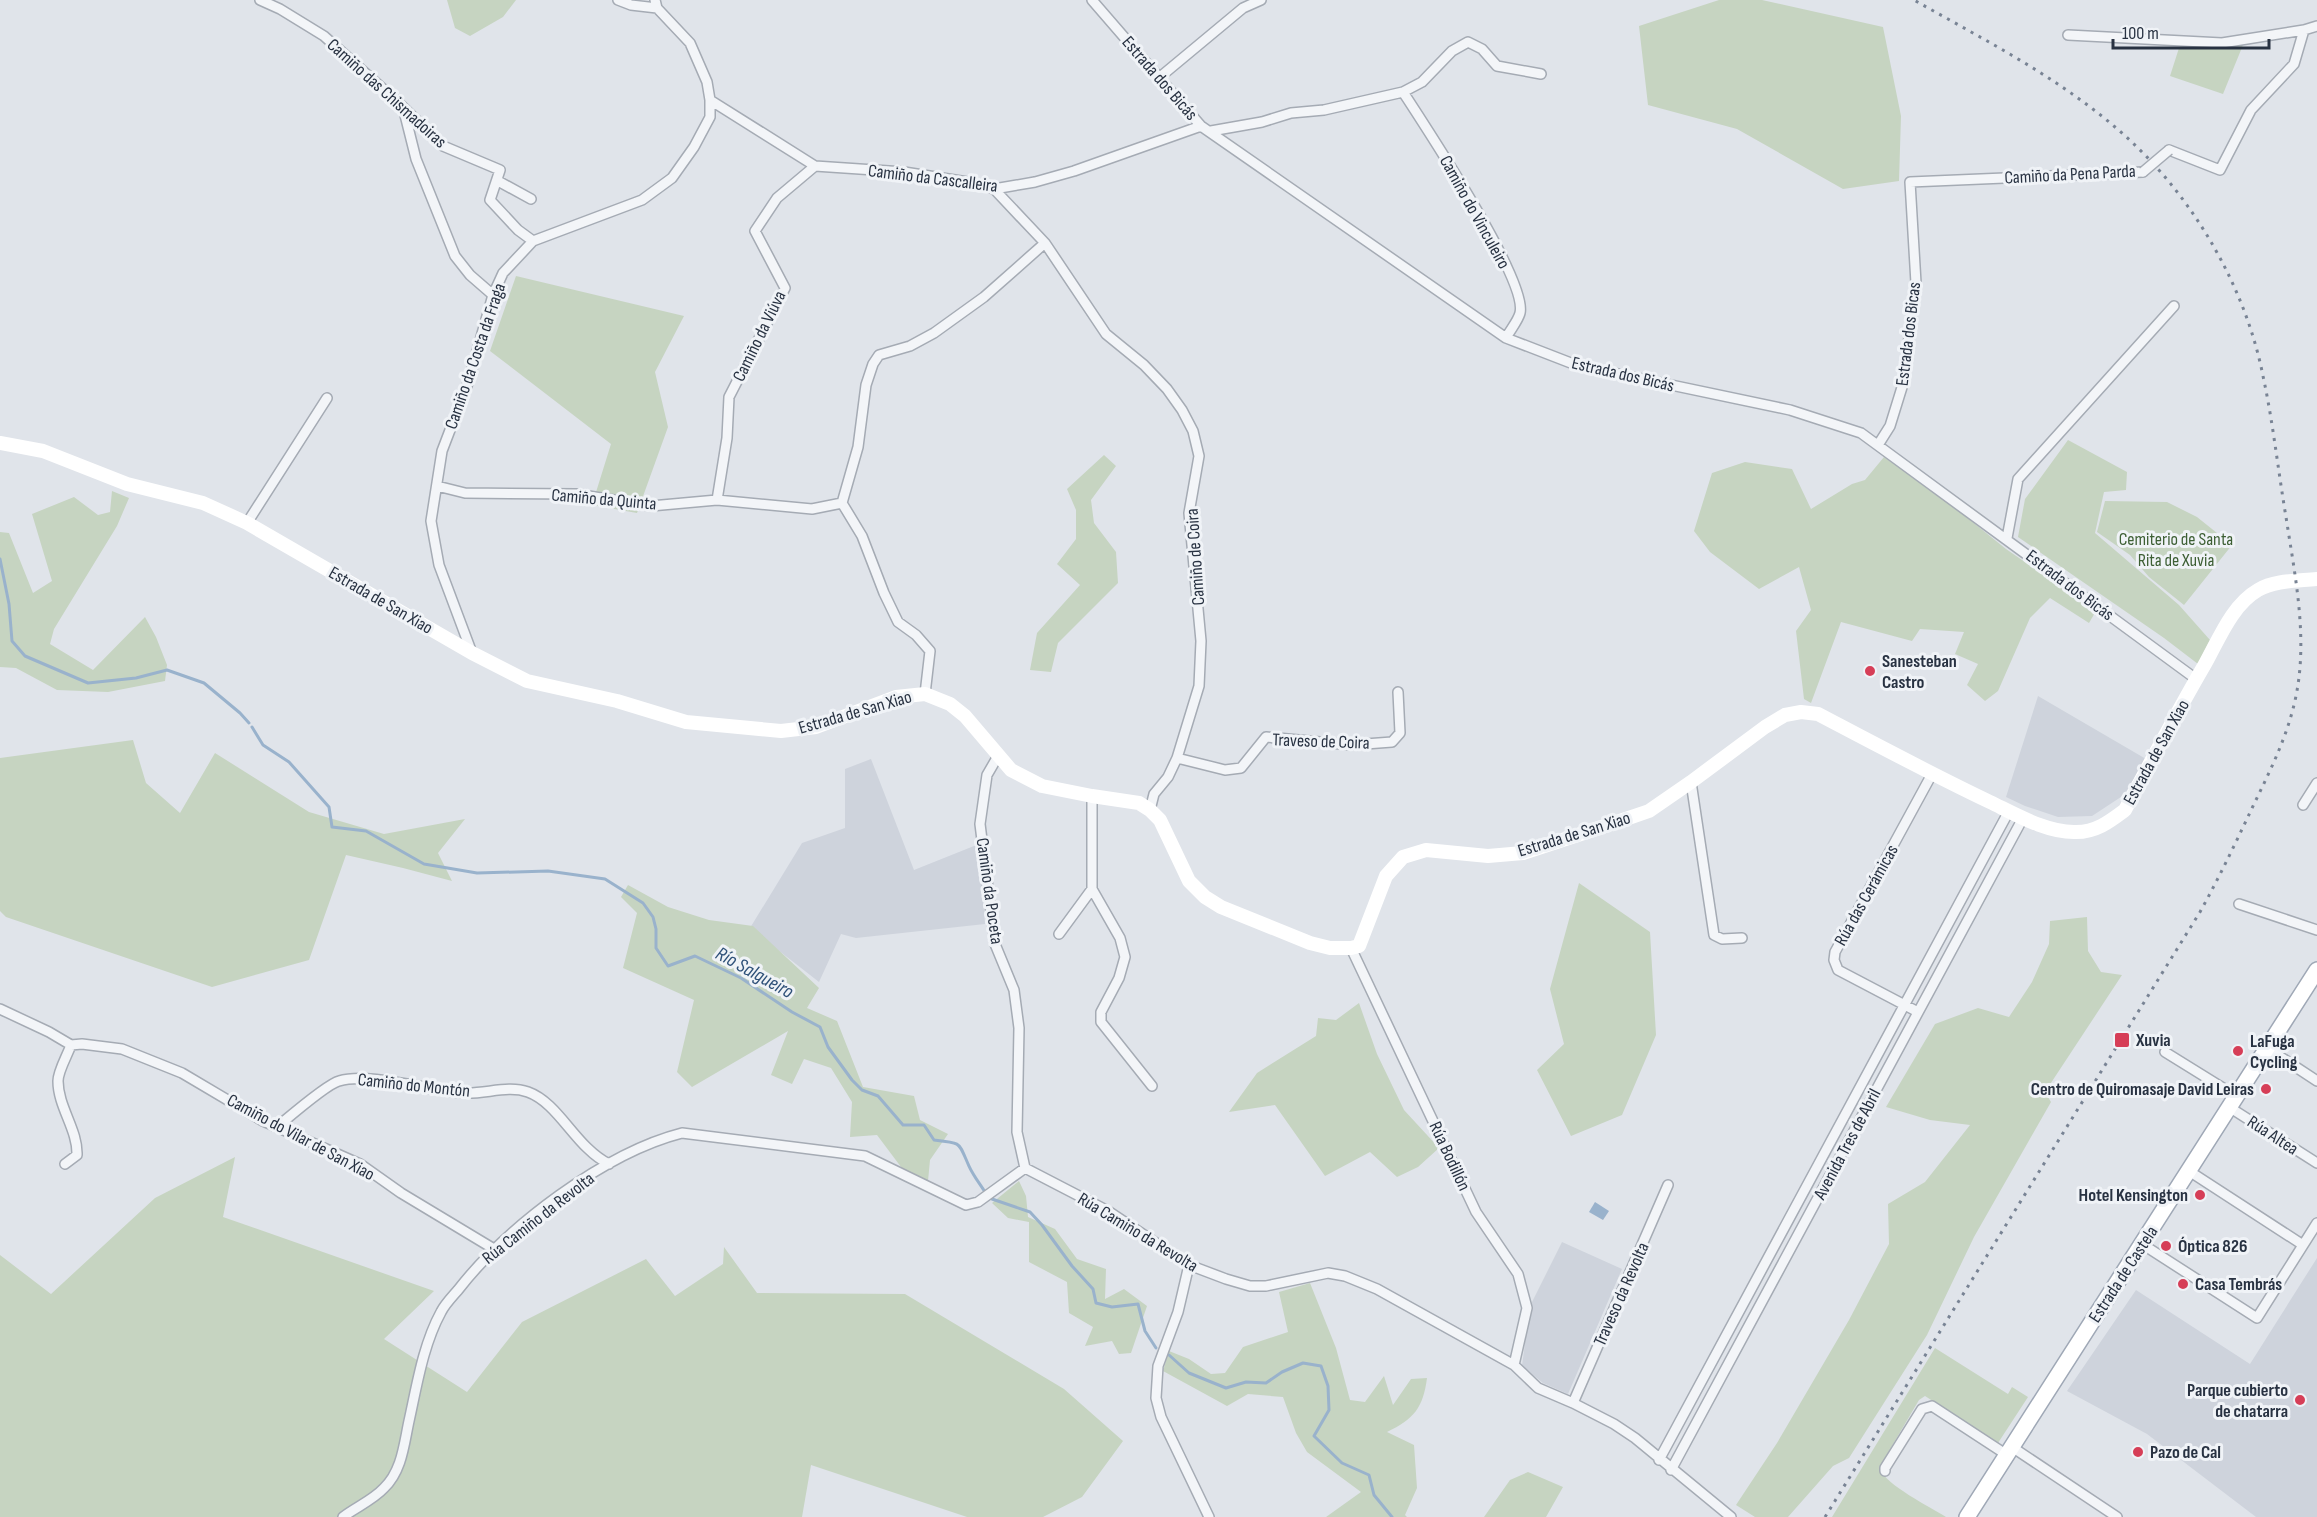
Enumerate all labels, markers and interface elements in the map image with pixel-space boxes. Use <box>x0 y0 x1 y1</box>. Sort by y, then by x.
scale bar <box>2113 12 2269 50</box>
text: 100 m <box>2122 23 2159 44</box>
street label: Estrada dos Bicás <box>1117 32 1202 125</box>
street label: Camiño das Chismadoiras <box>323 34 451 152</box>
street label: Camiño do Vinculeiro <box>1435 152 1514 273</box>
street label: Camiño da Cascalleira <box>867 160 999 197</box>
street label: Camiño da Pena Parda <box>2004 161 2136 188</box>
street label: Camiño da Costa da Fraga <box>441 280 510 432</box>
street label: Estrada dos Bicas <box>1892 281 1925 387</box>
street label: Camiño da Viúva <box>728 287 790 385</box>
street label: Estrada dos Bicás <box>1570 353 1676 396</box>
street label: Camiño da Quinta <box>550 484 657 515</box>
street label: Camiño de Coira <box>1182 508 1209 606</box>
park label: Cemiterio de Santa Rita de Xuvia <box>2119 529 2233 571</box>
street label: Estrada dos Bicás <box>2022 546 2118 625</box>
street label: Estrada de San Xiao <box>325 562 437 639</box>
place label: Sanesteban Castro <box>1882 651 1957 693</box>
marker: Sanesteban Castro <box>1863 664 1877 678</box>
street label: Estrada de San Xiao <box>796 686 914 739</box>
street label: Estrada de San Xiao <box>2119 696 2194 808</box>
street label: Traveso de Coira <box>1272 729 1370 754</box>
street label: Estrada de San Xiao <box>1515 807 1633 862</box>
street label: Camiño da Poceta <box>972 836 1007 946</box>
street label: Rúa das Cerámicas <box>1830 841 1903 949</box>
water label: Río Salgueiro <box>711 942 798 1004</box>
place label: Xuvia <box>2135 1030 2171 1051</box>
marker: Xuvia <box>2113 1031 2131 1049</box>
place label: LaFuga Cycling <box>2250 1031 2298 1073</box>
marker: LaFuga Cycling <box>2231 1044 2245 1058</box>
street label: Camiño do Montón <box>357 1069 471 1102</box>
place label: Centro de Quiromasaje David Leiras <box>2031 1079 2254 1100</box>
marker: Centro de Quiromasaje David Leiras <box>2259 1082 2273 1096</box>
street label: Avenida Tres de Abril <box>1809 1085 1885 1204</box>
street label: Camiño do Vilar de San Xiao <box>223 1090 378 1185</box>
street label: Rúa Altea <box>2243 1111 2302 1160</box>
street label: Rúa Bodillón <box>1424 1118 1475 1194</box>
street label: Rúa Camiño da Revolta <box>478 1168 599 1269</box>
place label: Hotel Kensington <box>2079 1185 2188 1206</box>
street label: Rúa Camiño da Revolta <box>1074 1188 1202 1277</box>
marker: Hotel Kensington <box>2193 1188 2207 1202</box>
street label: Estrada de Castela <box>2084 1222 2162 1326</box>
place label: Óptica 826 <box>2178 1236 2247 1257</box>
street label: Traveso da Revolta <box>1589 1239 1654 1349</box>
marker: Óptica 826 <box>2159 1239 2173 1253</box>
place label: Casa Tembrás <box>2195 1274 2282 1295</box>
marker: Casa Tembrás <box>2176 1277 2190 1291</box>
place label: Parque cubierto de chatarra <box>2187 1380 2288 1422</box>
marker: Parque cubierto de chatarra <box>2293 1393 2307 1407</box>
place label: Pazo de Cal <box>2150 1442 2221 1463</box>
marker: Pazo de Cal <box>2131 1445 2145 1459</box>

